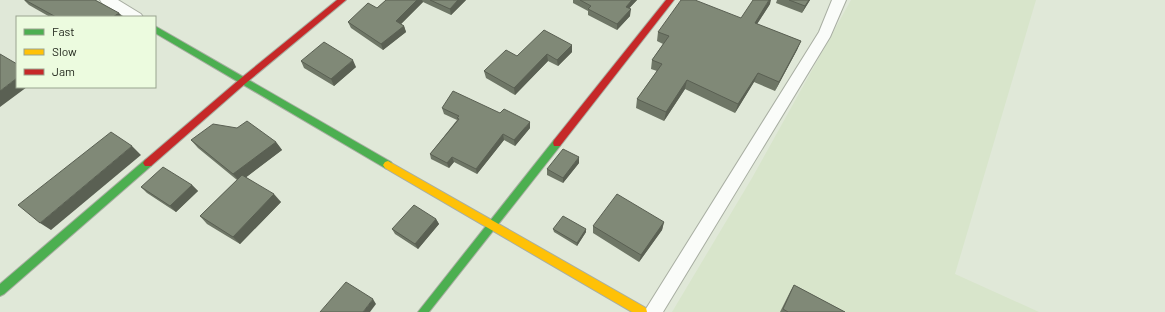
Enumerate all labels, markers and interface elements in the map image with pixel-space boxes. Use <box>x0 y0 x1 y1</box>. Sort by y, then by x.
legend <box>16 16 156 88</box>
text: Fast <box>52 24 75 38</box>
text: Slow <box>52 44 77 58</box>
text: Jam <box>52 64 75 78</box>

